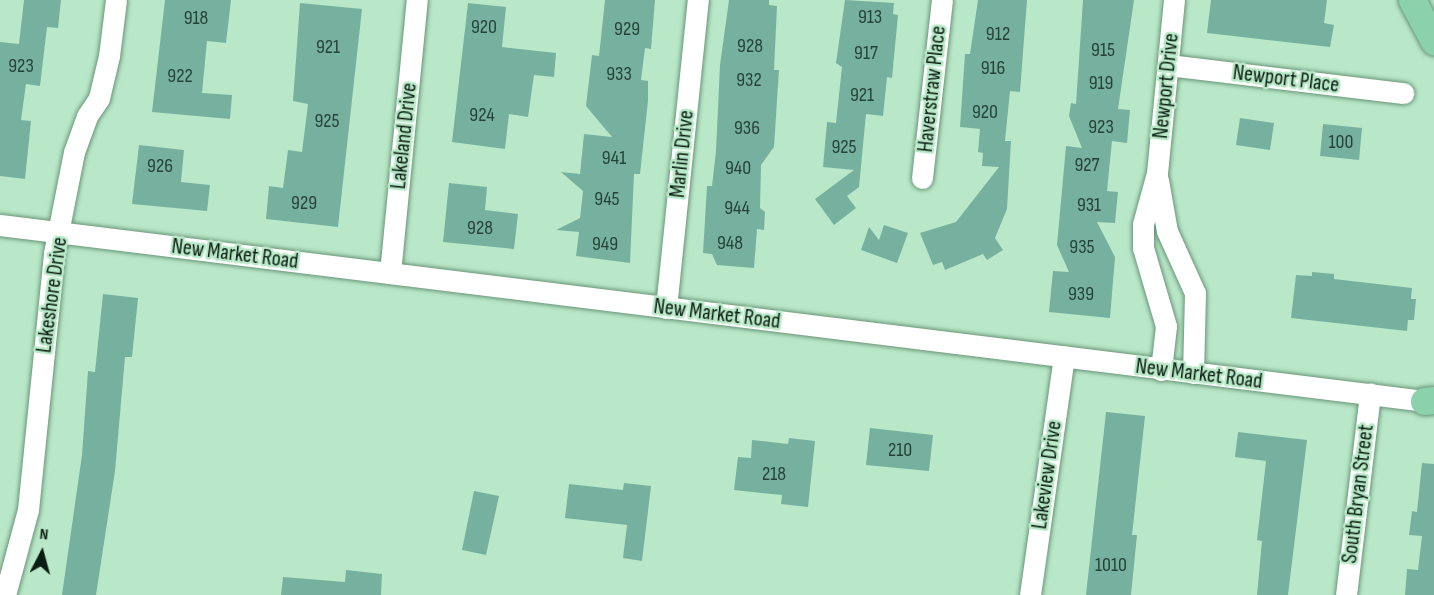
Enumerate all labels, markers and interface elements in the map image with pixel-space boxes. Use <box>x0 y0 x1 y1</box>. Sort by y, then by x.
house number: 913 <box>858 5 882 29</box>
house number: 918 <box>184 6 208 30</box>
house number: 920 <box>471 15 497 39</box>
house number: 929 <box>614 17 640 41</box>
house number: 912 <box>986 22 1010 46</box>
street label: Haverstraw Place <box>912 25 952 153</box>
street label: Newport Drive <box>1147 32 1185 140</box>
house number: 928 <box>737 34 763 58</box>
house number: 921 <box>316 35 340 59</box>
house number: 915 <box>1091 38 1115 62</box>
house number: 917 <box>854 41 878 65</box>
house number: 923 <box>8 54 34 78</box>
house number: 916 <box>981 56 1005 80</box>
street label: Newport Place <box>1231 59 1341 99</box>
house number: 933 <box>606 62 632 86</box>
house number: 922 <box>167 64 193 88</box>
house number: 932 <box>736 68 762 92</box>
house number: 919 <box>1089 71 1113 95</box>
street label: Lakeland Drive <box>385 82 423 190</box>
house number: 921 <box>850 83 874 107</box>
house number: 920 <box>972 100 998 124</box>
house number: 924 <box>469 103 495 127</box>
house number: 925 <box>314 109 340 133</box>
street label: Marlin Drive <box>664 109 700 199</box>
house number: 923 <box>1088 115 1114 139</box>
house number: 936 <box>734 116 760 140</box>
house number: 100 <box>1329 130 1353 154</box>
house number: 925 <box>831 135 857 159</box>
house number: 941 <box>602 146 626 170</box>
house number: 927 <box>1074 153 1100 177</box>
house number: 926 <box>147 154 173 178</box>
house number: 940 <box>725 156 751 180</box>
house number: 945 <box>594 187 620 211</box>
house number: 929 <box>291 191 317 215</box>
house number: 931 <box>1077 193 1101 217</box>
house number: 944 <box>724 196 750 220</box>
house number: 928 <box>467 216 493 240</box>
house number: 948 <box>717 231 743 255</box>
house number: 949 <box>592 232 618 256</box>
street label: New Market Road <box>170 233 300 275</box>
street label: Lakeshore Drive <box>31 235 73 355</box>
house number: 935 <box>1069 235 1095 259</box>
house number: 939 <box>1068 282 1094 306</box>
street label: New Market Road <box>652 293 782 335</box>
street label: New Market Road <box>1134 353 1264 395</box>
street label: Lakeview Drive <box>1026 419 1068 531</box>
street label: South Bryan Street <box>1336 423 1380 565</box>
house number: 210 <box>888 438 912 462</box>
house number: 218 <box>762 462 786 486</box>
north arrow <box>12 523 72 583</box>
text: N <box>39 525 49 544</box>
house number: 1010 <box>1095 553 1127 577</box>

